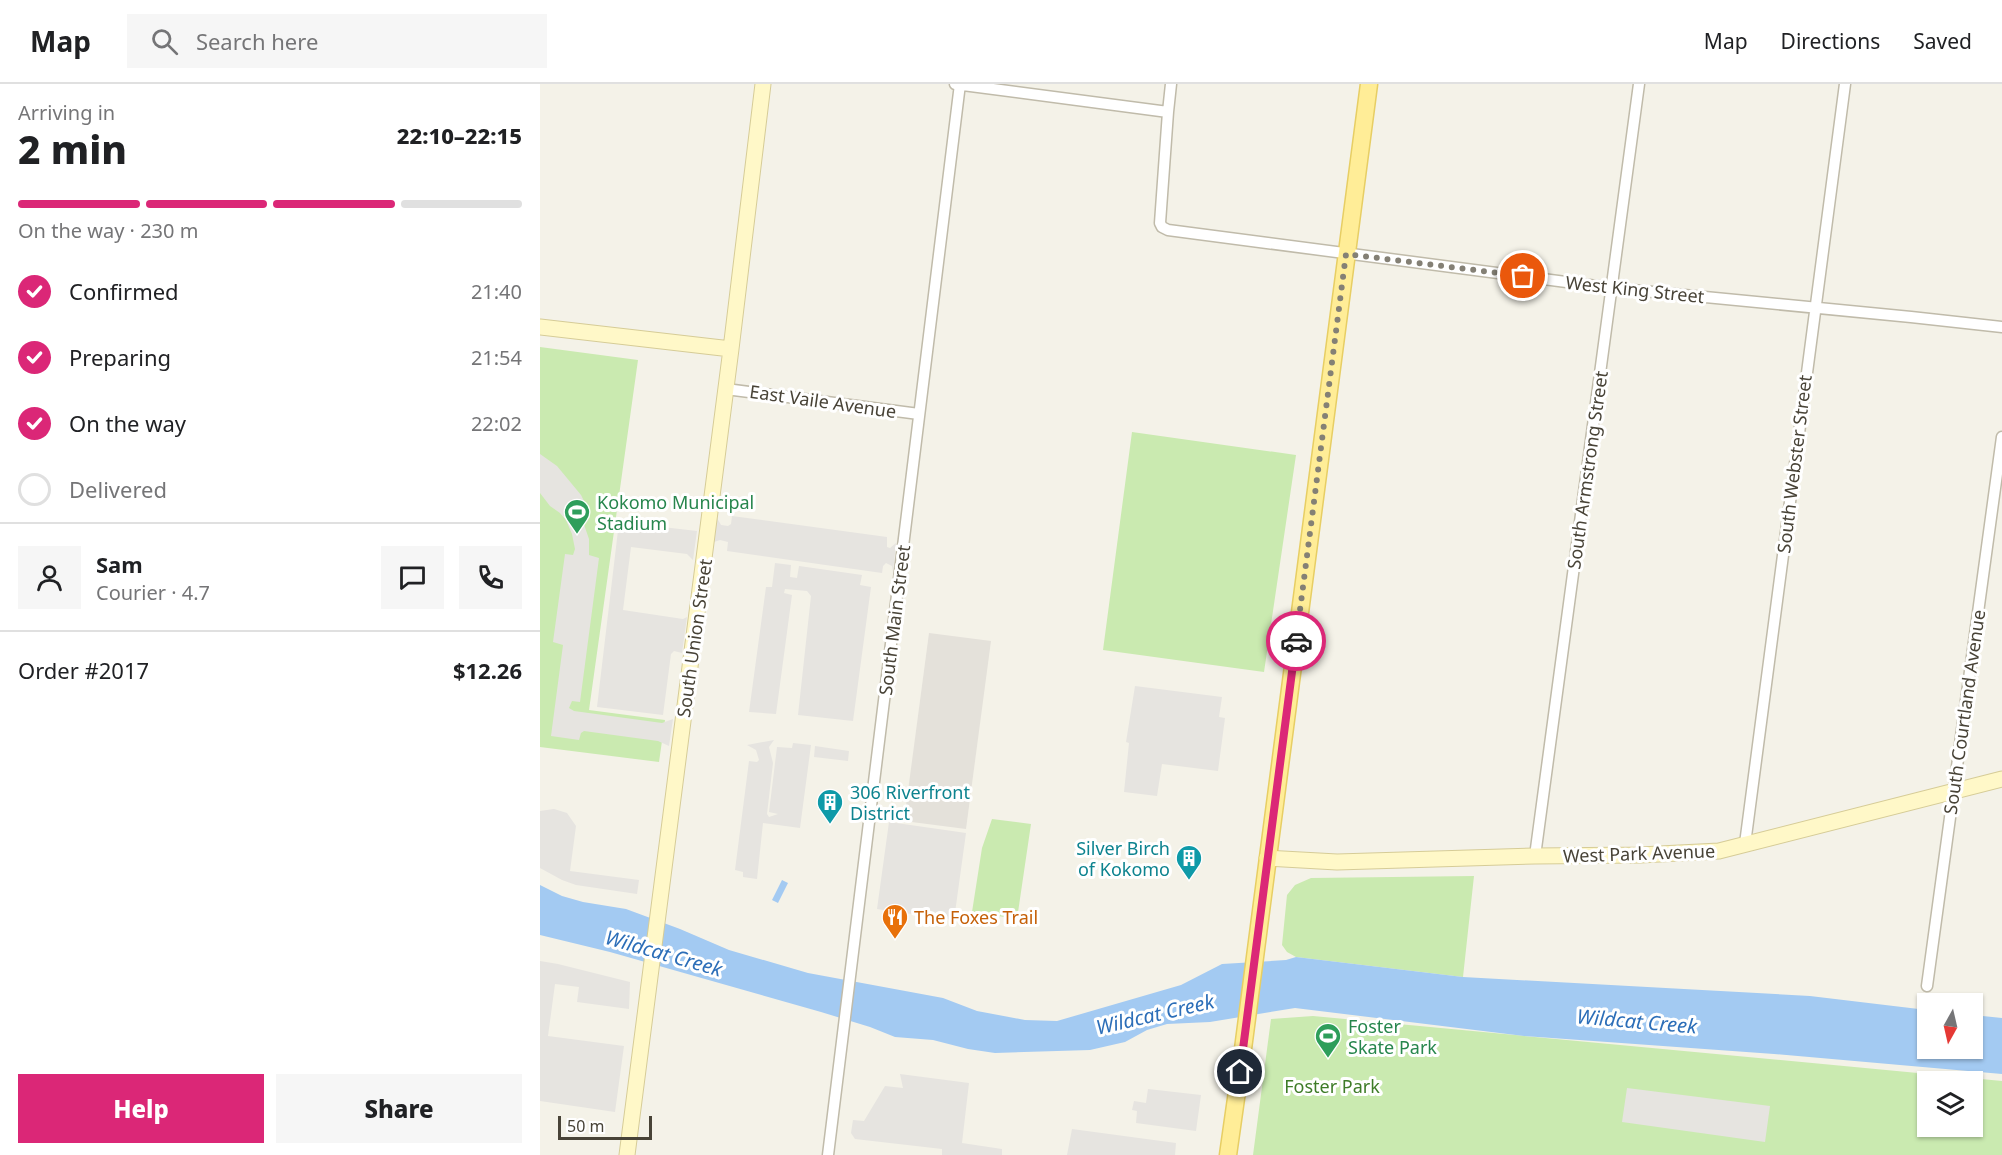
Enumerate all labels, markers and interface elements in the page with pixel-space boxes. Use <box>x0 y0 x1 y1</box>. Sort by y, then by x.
search box <box>127 14 547 68</box>
text: Map <box>30 22 91 60</box>
icon: search <box>148 25 181 58</box>
text: Search here <box>196 26 318 56</box>
text: Map <box>1704 27 1748 55</box>
text: Directions <box>1781 27 1880 55</box>
text: Saved <box>1913 27 1972 55</box>
text: Arriving in <box>18 99 115 126</box>
text: 22:10–22:15 <box>397 120 522 150</box>
text: 2 min <box>18 122 127 175</box>
text: On the way · 230 m <box>18 217 198 244</box>
pin <box>1497 250 1548 301</box>
icon: bag <box>1506 259 1539 292</box>
street label: West King Street <box>1565 270 1706 308</box>
icon: check <box>18 275 51 308</box>
text: Confirmed <box>69 276 179 306</box>
text: 21:40 <box>471 278 522 305</box>
icon: check <box>18 341 51 374</box>
text: Preparing <box>69 342 171 372</box>
text: 21:54 <box>471 344 522 371</box>
street label: South Armstrong Street <box>1561 369 1613 571</box>
street label: South Webster Street <box>1771 373 1817 555</box>
street label: East Vaile Avenue <box>748 379 898 423</box>
icon: check <box>18 407 51 440</box>
text: On the way <box>69 408 186 438</box>
text: 22:02 <box>471 410 522 437</box>
text: Delivered <box>69 474 167 504</box>
place label: Kokomo Municipal Stadium <box>597 490 754 535</box>
sports icon: Kokomo Municipal Stadium <box>562 497 592 535</box>
street label: South Main Street <box>873 543 915 697</box>
button: person <box>18 546 81 609</box>
button: chat <box>381 546 444 609</box>
button: phone <box>459 546 522 609</box>
text: Sam <box>96 549 143 579</box>
street label: South Union Street <box>671 557 717 719</box>
text: Courier · 4.7 <box>96 579 210 606</box>
street label: South Courtland Avenue <box>1938 608 1990 816</box>
courier <box>1266 611 1326 671</box>
icon: car <box>1280 625 1313 658</box>
text: Order #2017 <box>18 655 149 685</box>
text: $12.26 <box>453 655 522 685</box>
place label: 306 Riverfront District <box>850 780 970 825</box>
building icon: 306 Riverfront District <box>815 787 845 825</box>
place label: Silver Birch of Kokomo <box>1076 836 1170 881</box>
street label: West Park Avenue <box>1563 838 1715 868</box>
building icon: Silver Birch of Kokomo <box>1174 843 1204 881</box>
restaurant icon: The Foxes Trail <box>880 902 910 940</box>
place label: The Foxes Trail <box>914 905 1038 929</box>
water label: Wildcat Creek <box>602 923 727 983</box>
water label: Wildcat Creek <box>1093 987 1218 1041</box>
north arrow <box>1917 993 1983 1059</box>
map controls <box>1917 993 1983 1137</box>
water label: Wildcat Creek <box>1576 1002 1699 1040</box>
place label: Foster Skate Park <box>1348 1014 1437 1059</box>
sports icon: Foster Skate Park <box>1313 1021 1343 1059</box>
pin <box>1214 1046 1265 1097</box>
icon: home <box>1223 1055 1256 1088</box>
button: layers <box>1917 1071 1983 1137</box>
button: Help <box>18 1074 264 1143</box>
button: Share <box>276 1074 522 1143</box>
park label: Foster Park <box>1284 1074 1380 1098</box>
scale bar <box>558 1113 652 1140</box>
text: 50 m <box>567 1115 604 1137</box>

